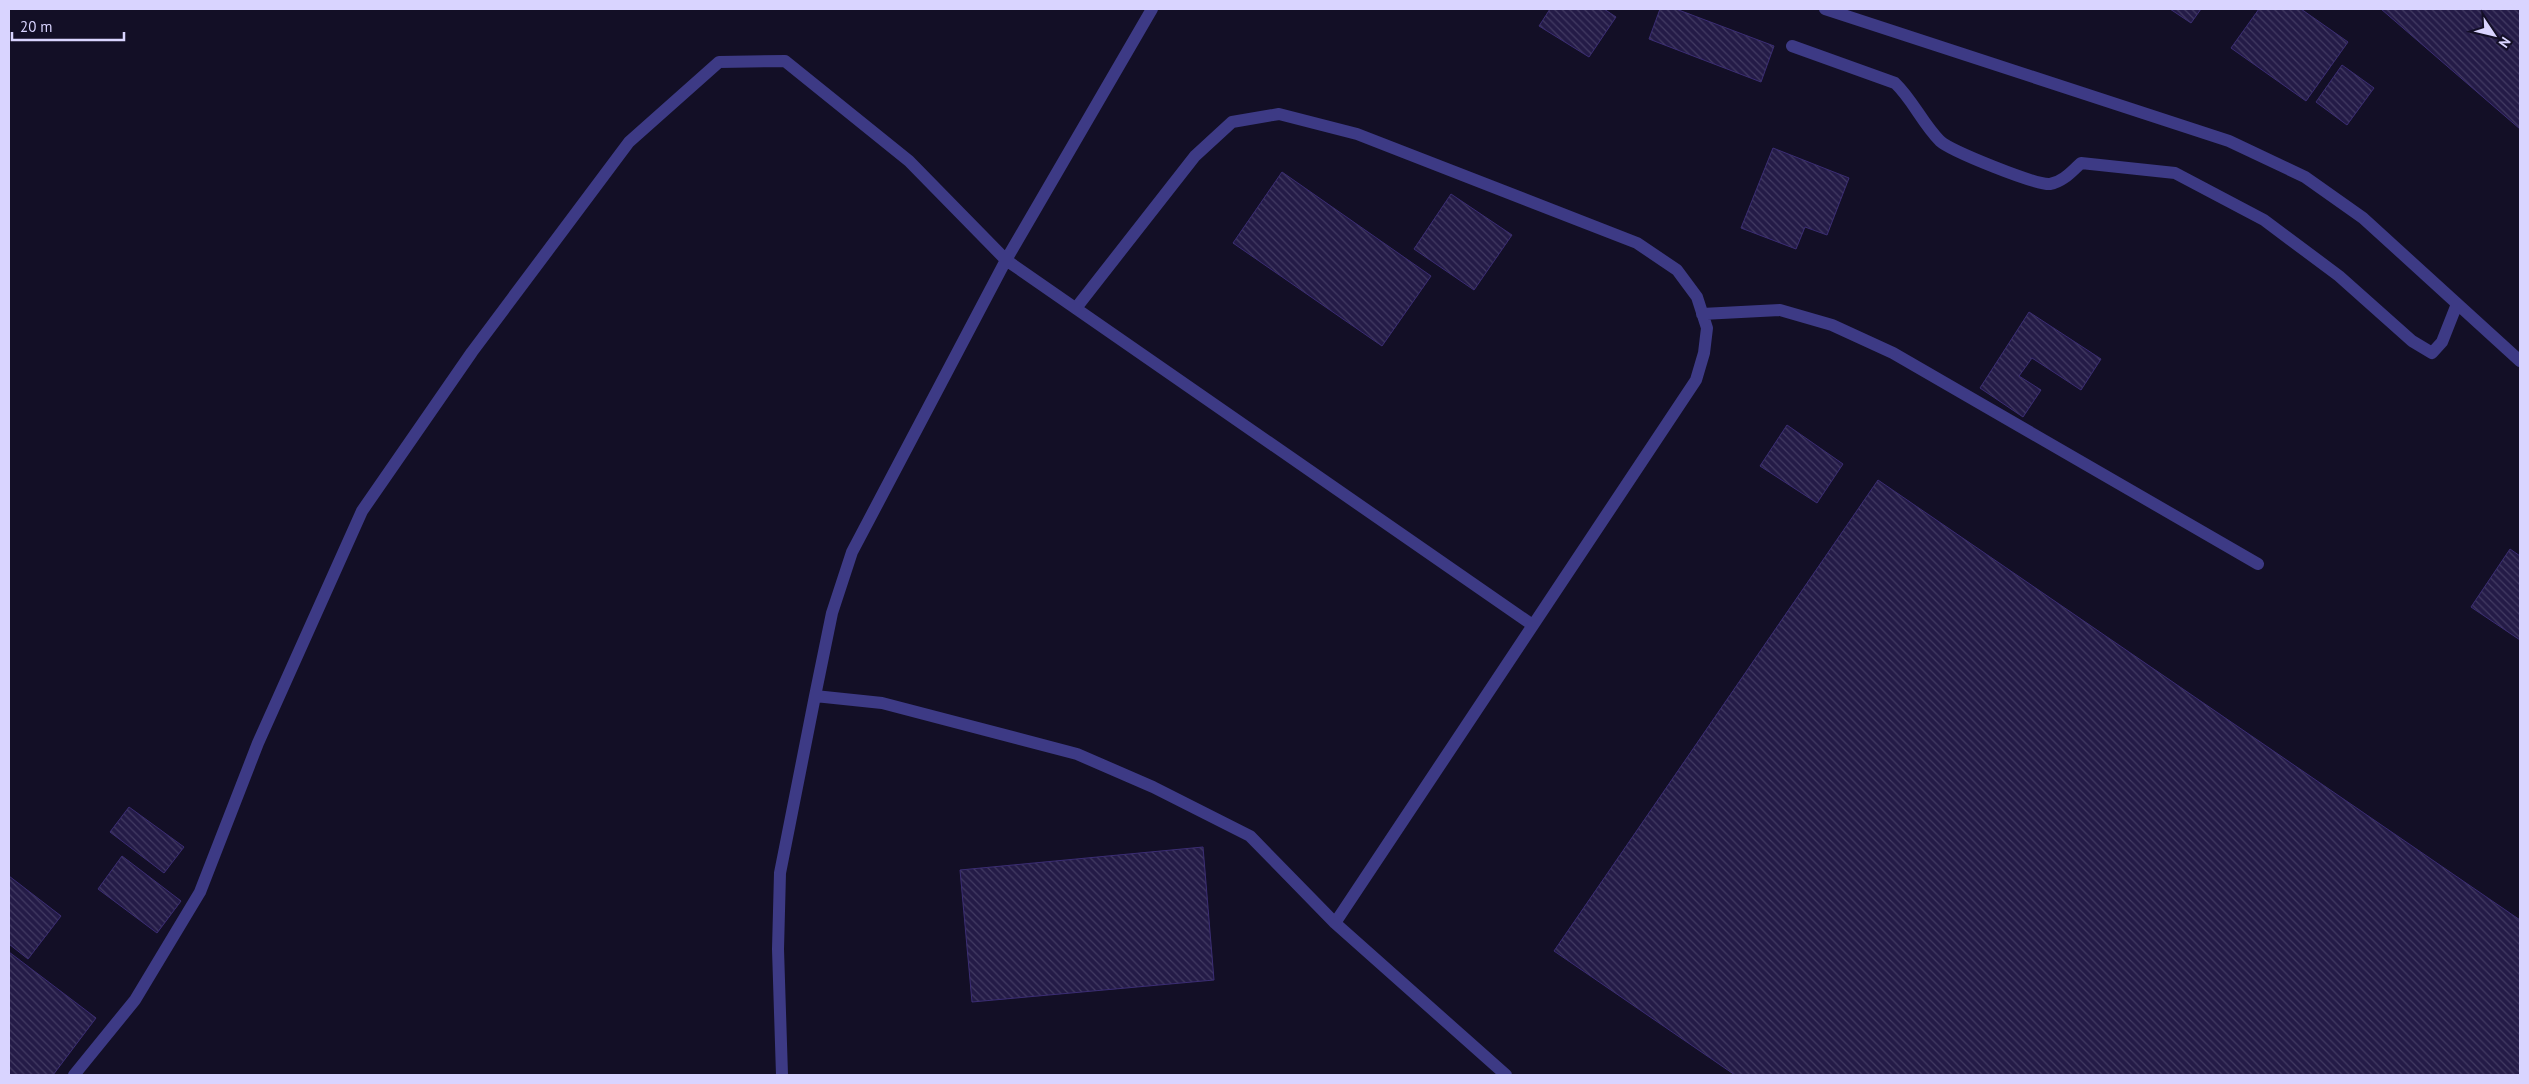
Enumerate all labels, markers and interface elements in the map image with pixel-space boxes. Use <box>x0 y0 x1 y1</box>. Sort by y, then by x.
scale bar <box>12 10 125 42</box>
north arrow <box>2469 10 2519 60</box>
text: 20 m <box>20 17 53 36</box>
text: N <box>2495 34 2515 51</box>

